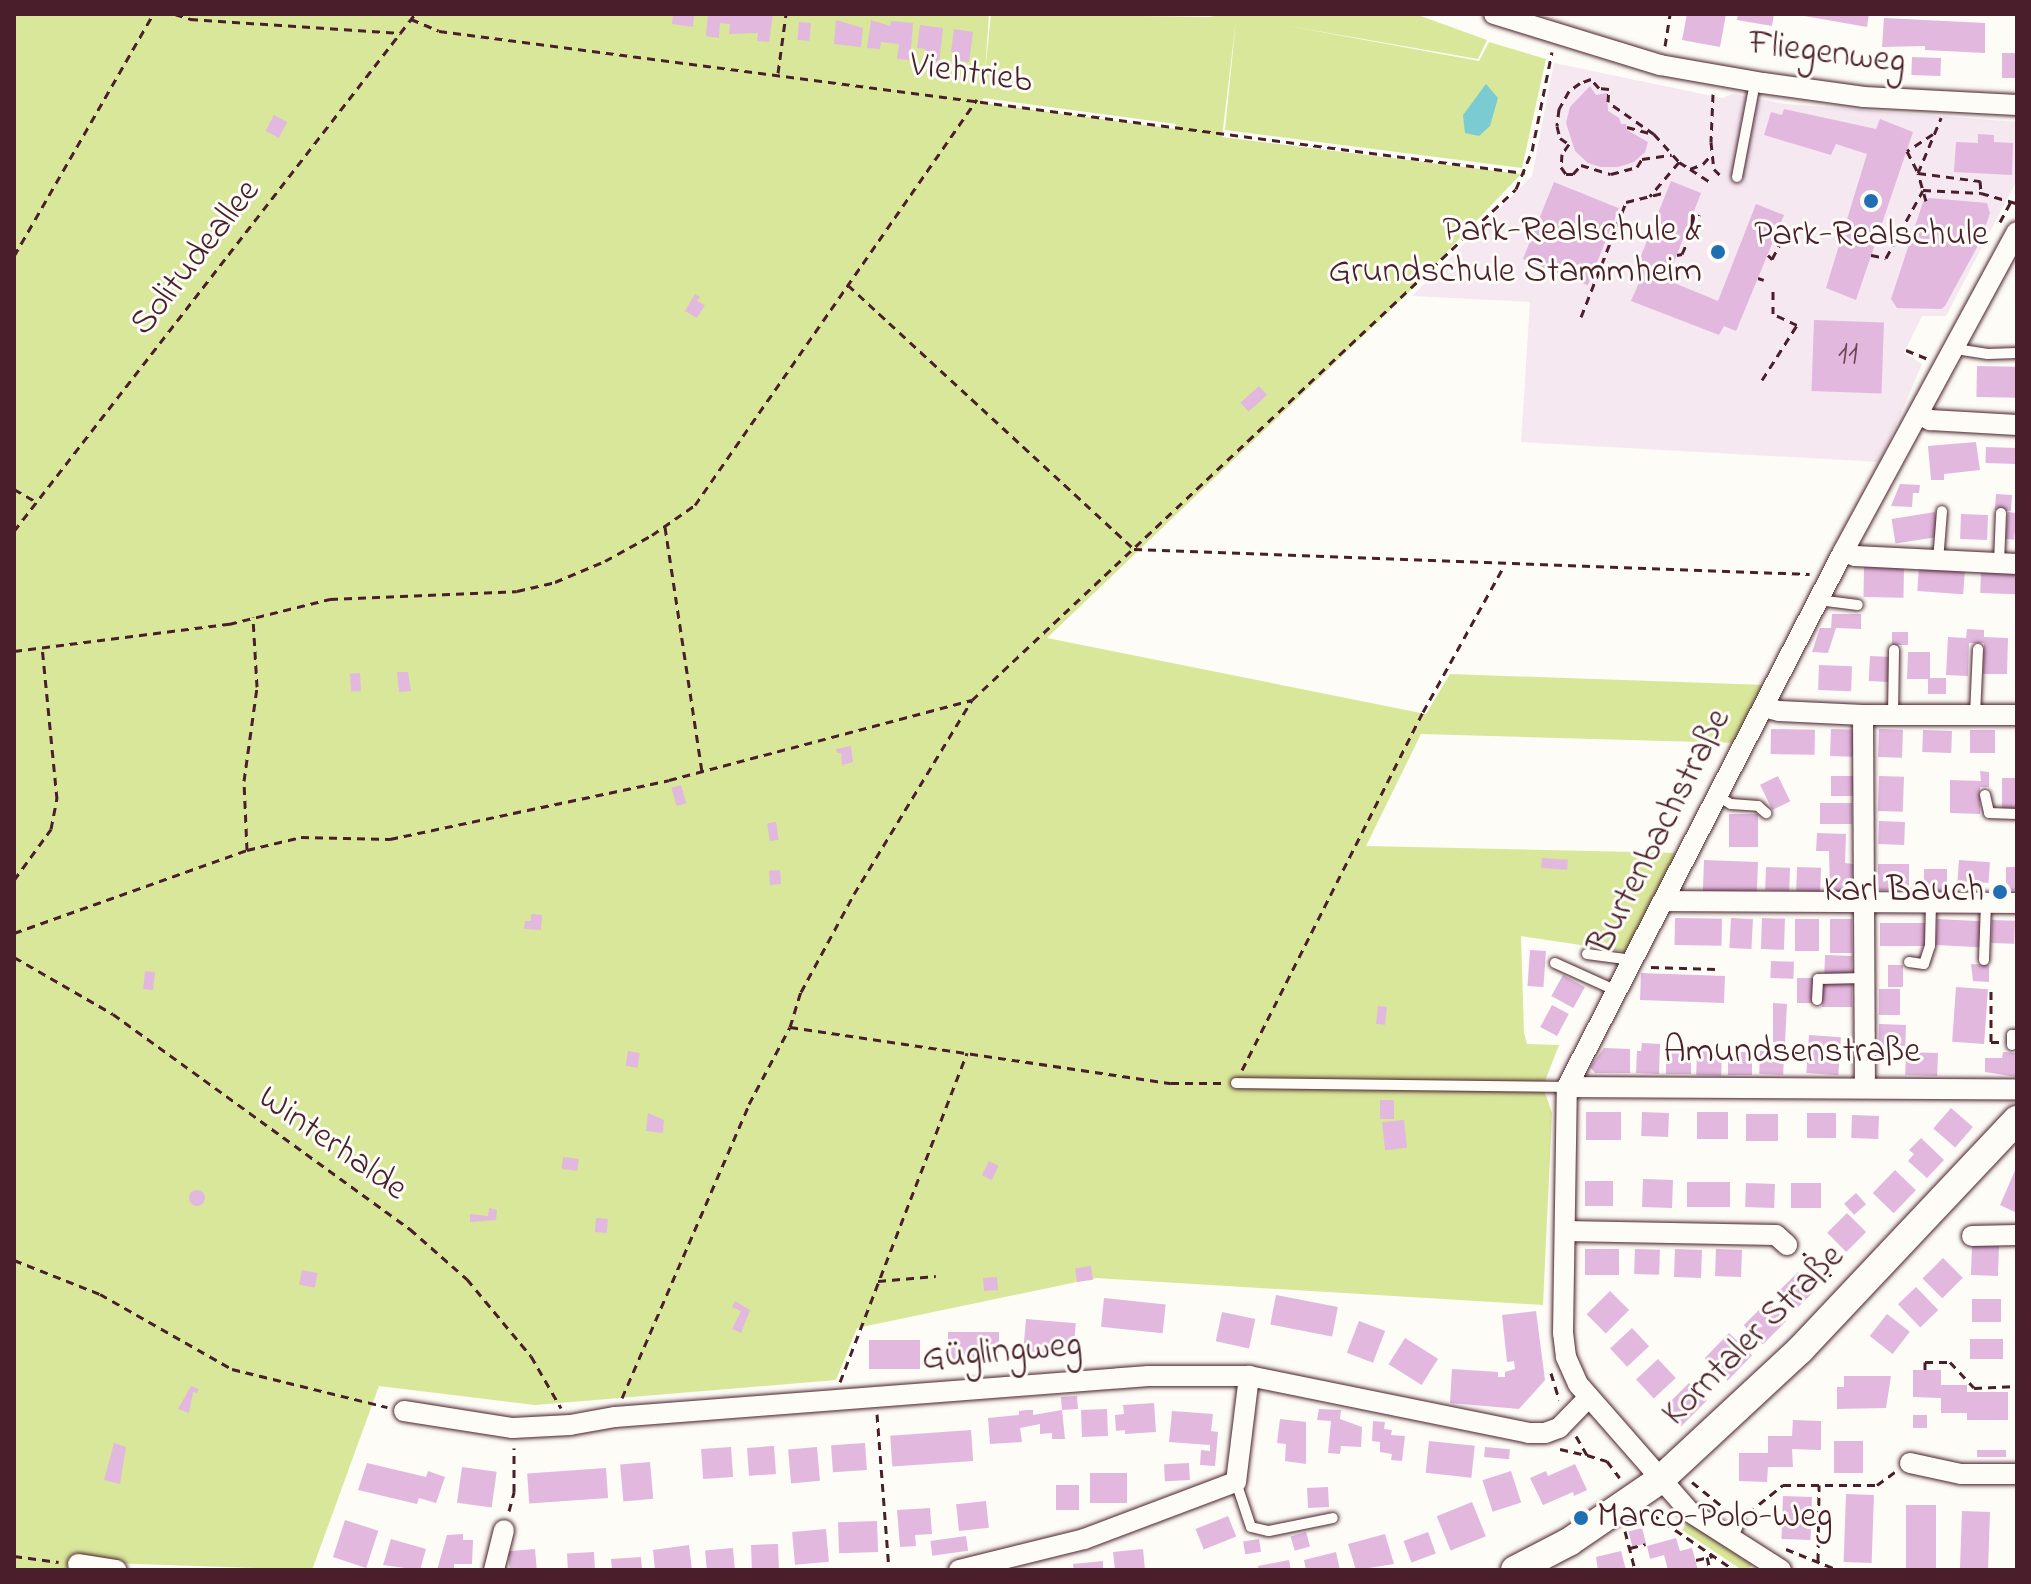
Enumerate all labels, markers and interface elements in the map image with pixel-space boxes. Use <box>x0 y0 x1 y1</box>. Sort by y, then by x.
street label: Fliegenweg <box>1746 23 1908 85</box>
street label: Viehtrieb <box>907 44 1035 104</box>
street label: Solitudeallee <box>122 171 270 345</box>
marker: Park-Realschule <box>1862 192 1880 210</box>
place label: Park-Realschule & Grundschule Stammheim <box>1329 209 1702 294</box>
place label: Park-Realschule <box>1754 214 1988 258</box>
marker: Park-Realschule & Grundschule Stammheim <box>1709 243 1727 261</box>
house number: 11 <box>1838 337 1858 375</box>
street label: Burtenbachstraße <box>1581 702 1741 962</box>
place label: Karl Bauch <box>1824 870 1984 914</box>
marker: Karl Bauch <box>1991 883 2009 901</box>
street label: Amundsenstraße <box>1664 1031 1920 1075</box>
street label: Winterhalde <box>249 1077 415 1211</box>
street label: Korntaler Straße <box>1654 1236 1854 1436</box>
street label: Güglingweg <box>920 1324 1084 1382</box>
place label: Marco-Polo-Weg <box>1597 1496 1832 1540</box>
marker: Marco-Polo-Weg <box>1572 1509 1590 1527</box>

